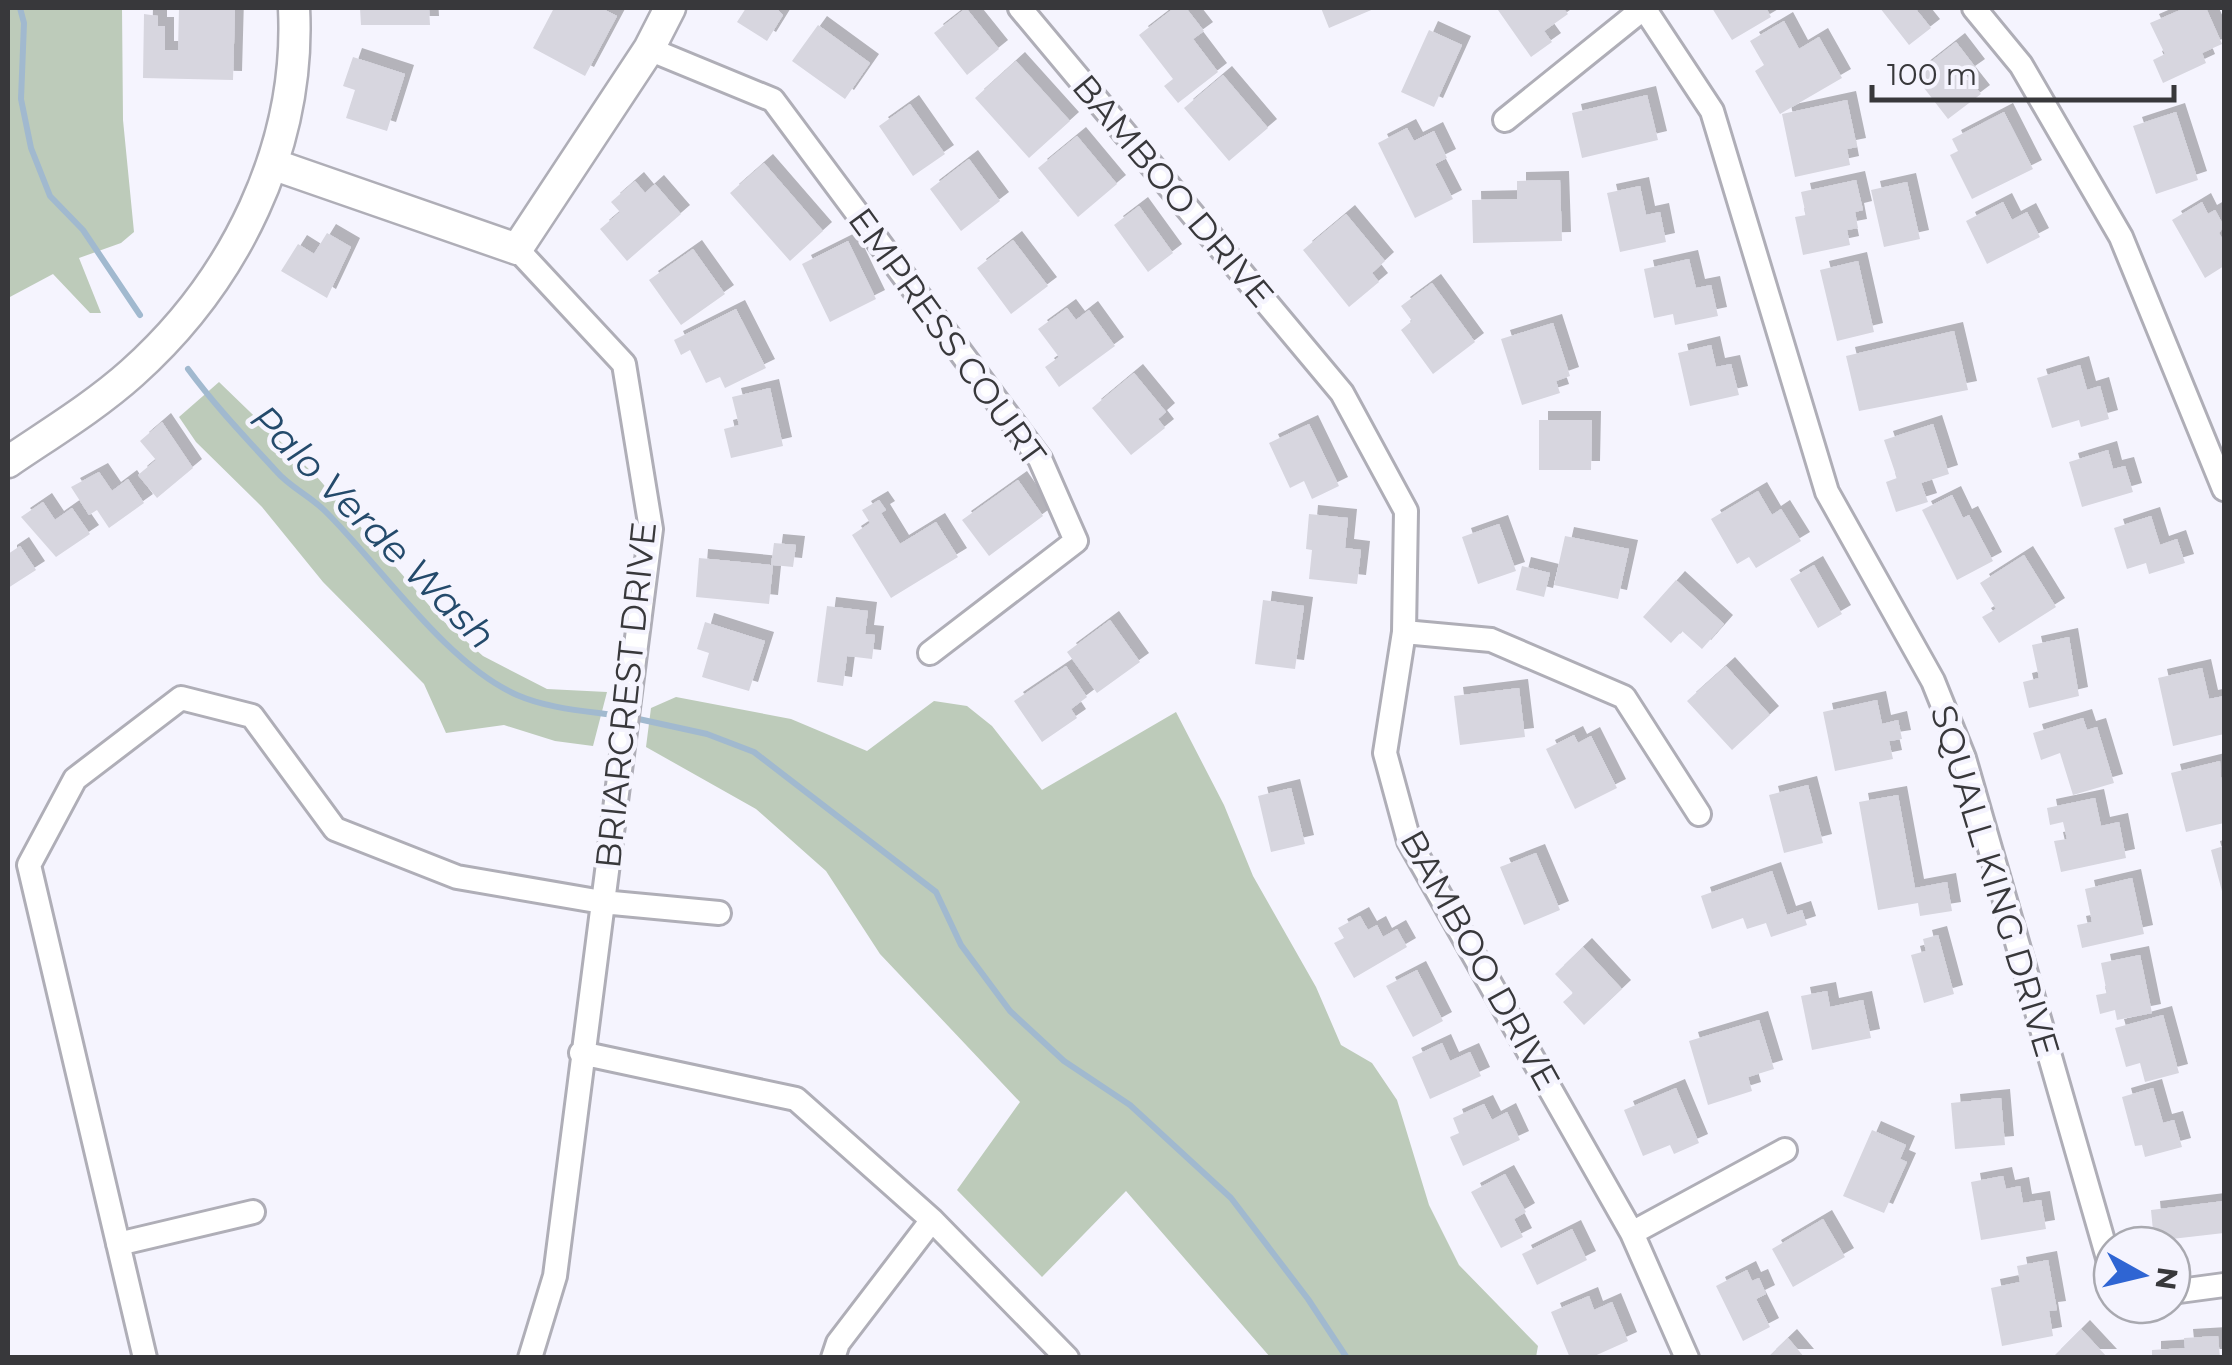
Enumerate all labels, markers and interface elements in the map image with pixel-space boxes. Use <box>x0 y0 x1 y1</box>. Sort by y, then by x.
scale bar <box>1872 40 2174 102</box>
text: 100 m <box>1887 56 1977 93</box>
street label: BAMBOO DRIVE <box>1064 66 1283 316</box>
street label: EMPRESS COURT <box>839 199 1055 474</box>
water label: Palo Verde Wash <box>241 395 505 659</box>
street label: BRIARCREST DRIVE <box>586 520 665 870</box>
street label: SQUALL KING DRIVE <box>1922 700 2069 1062</box>
street label: BAMBOO DRIVE <box>1391 822 1570 1097</box>
north arrow <box>2092 1225 2192 1325</box>
text: N <box>2148 1265 2185 1292</box>

